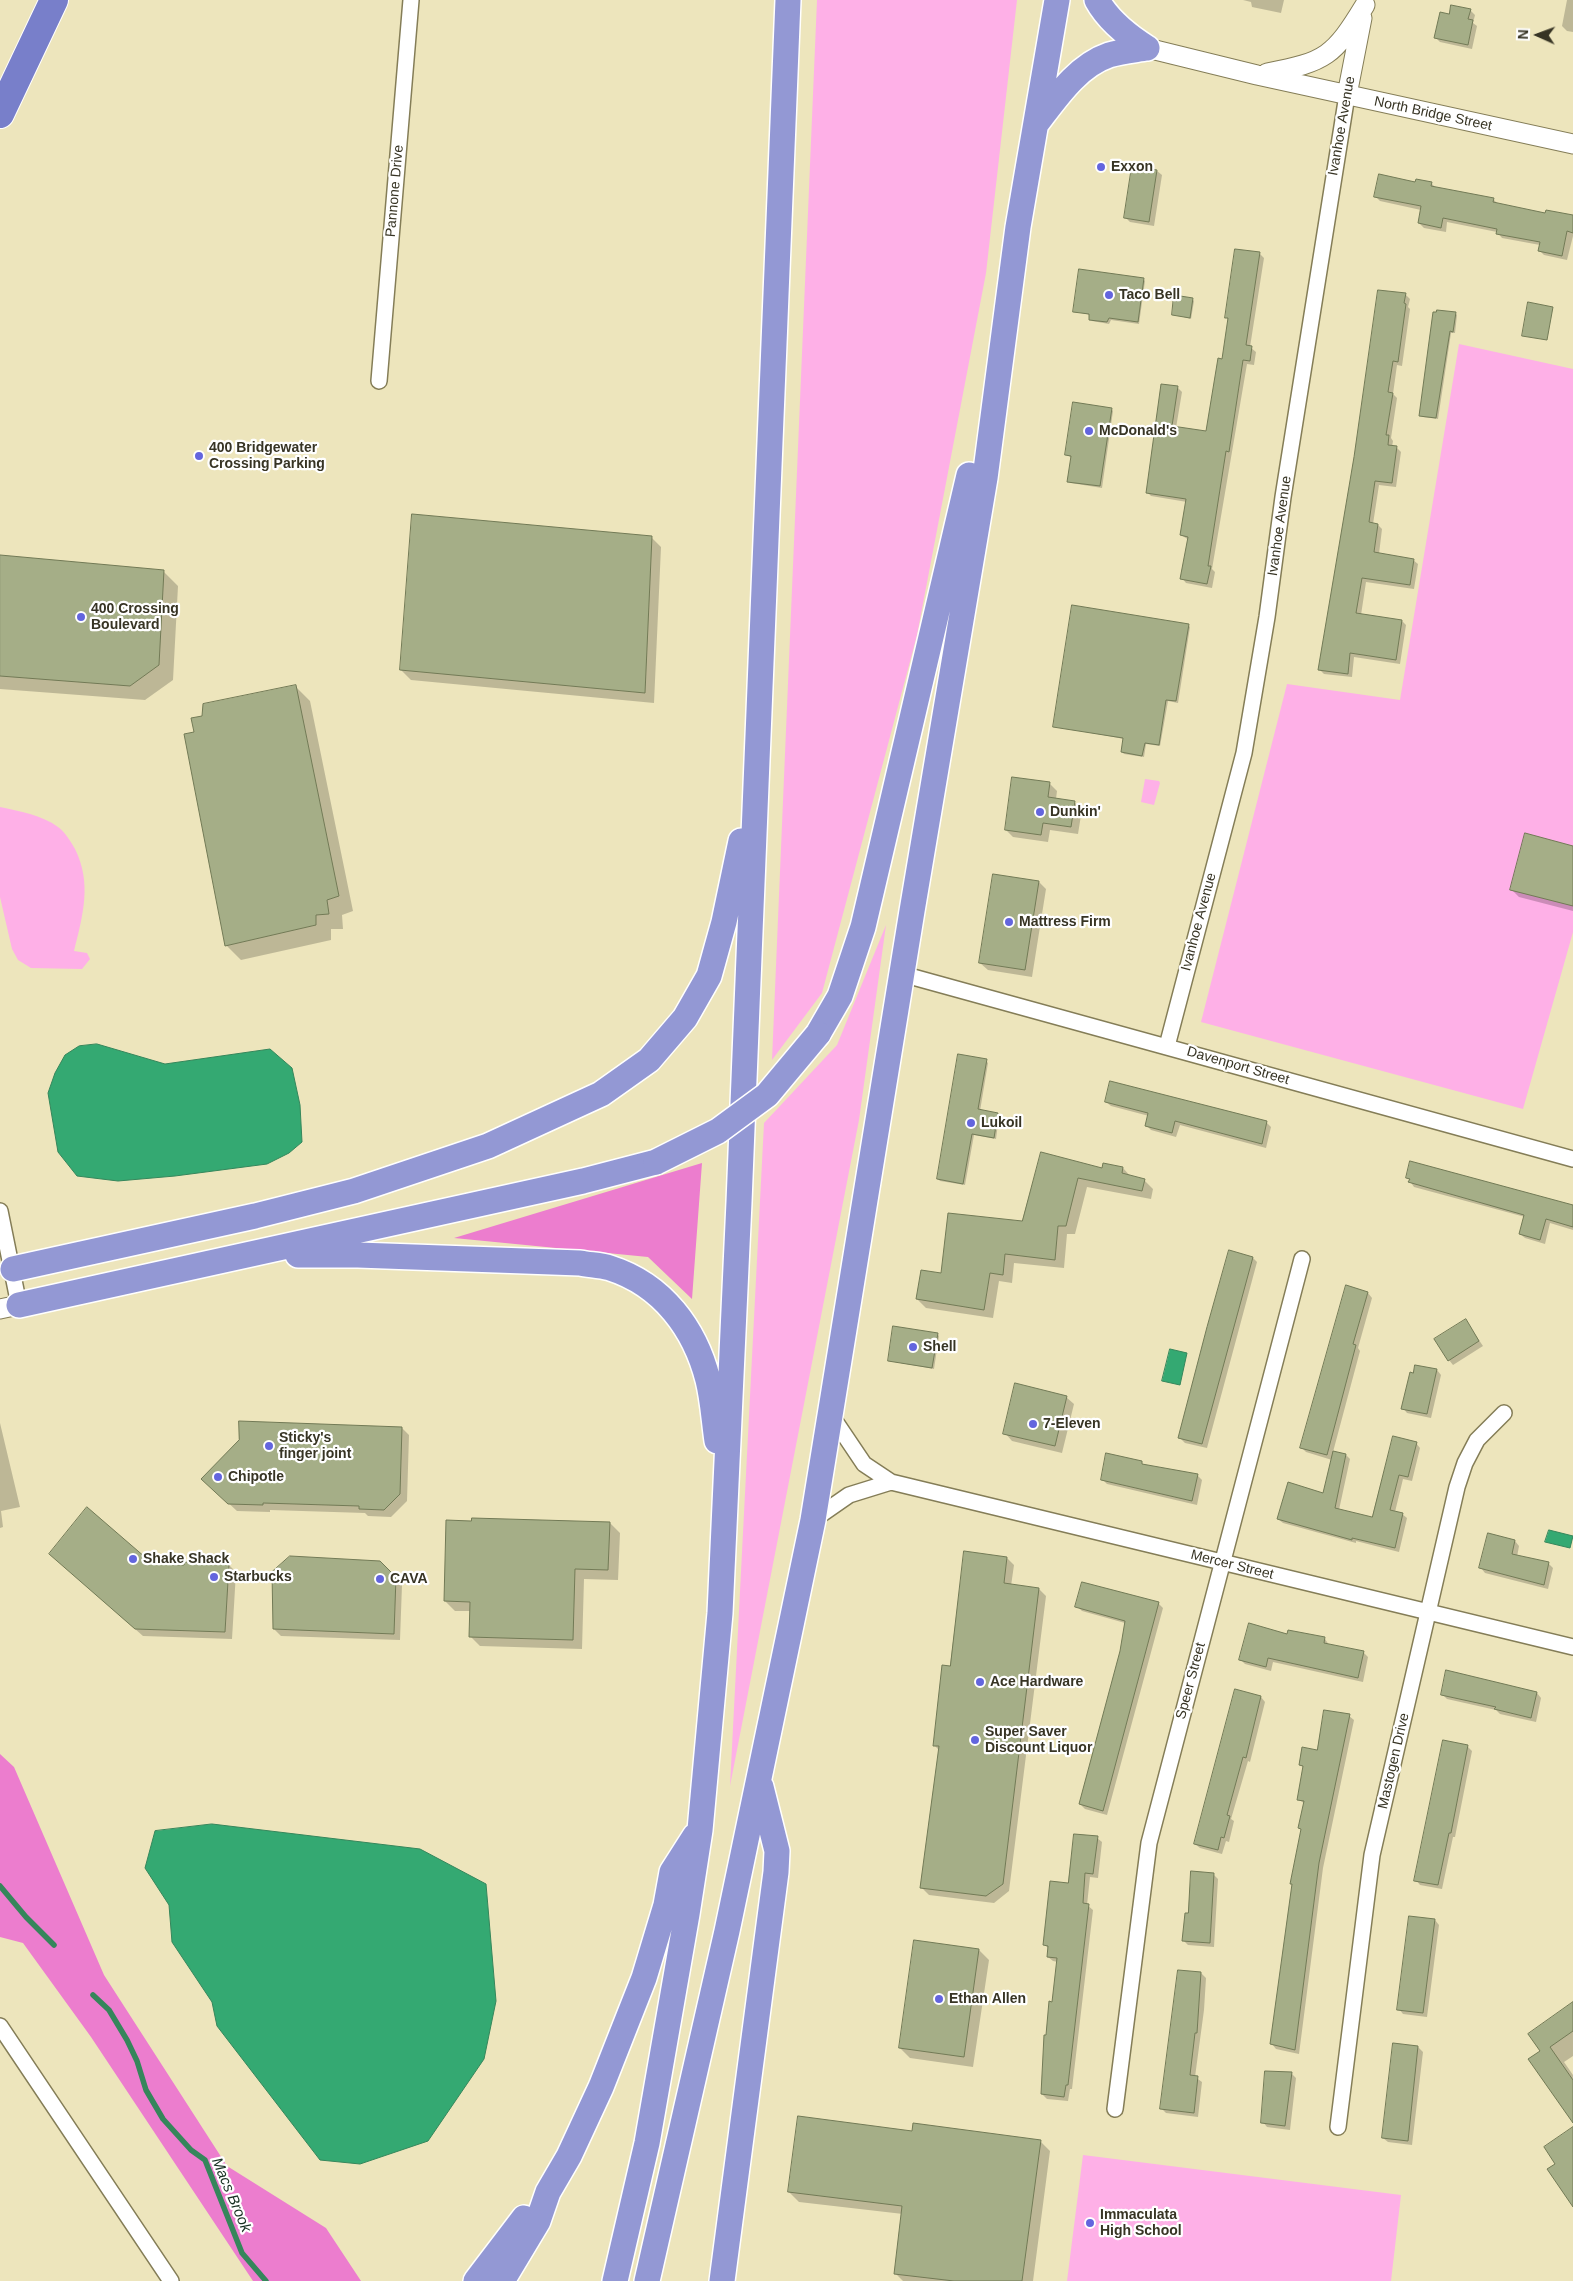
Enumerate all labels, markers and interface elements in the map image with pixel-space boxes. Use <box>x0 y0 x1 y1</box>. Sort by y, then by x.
north arrow <box>1513 10 1563 60</box>
text: N <box>1515 29 1531 40</box>
street label: Ivanhoe Avenue <box>1325 75 1359 177</box>
street label: North Bridge Street <box>1373 93 1493 135</box>
street label: Pannone Drive <box>383 144 407 238</box>
place label: Exxon <box>1111 159 1153 175</box>
marker: Exxon <box>1095 161 1107 173</box>
place label: Taco Bell <box>1119 287 1180 303</box>
marker: Taco Bell <box>1103 289 1115 301</box>
place label: McDonald's <box>1099 423 1177 439</box>
marker: McDonald's <box>1083 425 1095 437</box>
place label: 400 Bridgewater Crossing Parking <box>209 440 325 472</box>
marker: 400 Bridgewater Crossing Parking <box>193 450 205 462</box>
street label: Ivanhoe Avenue <box>1265 475 1295 577</box>
place label: 400 Crossing Boulevard <box>91 601 179 634</box>
marker: 400 Crossing Boulevard <box>75 611 87 623</box>
place label: Dunkin' <box>1050 804 1101 820</box>
marker: Dunkin' <box>1034 806 1046 818</box>
street label: Ivanhoe Avenue <box>1178 871 1220 973</box>
place label: Mattress Firm <box>1019 914 1111 930</box>
marker: Mattress Firm <box>1003 916 1015 928</box>
street label: Davenport Street <box>1185 1043 1291 1089</box>
place label: Lukoil <box>981 1115 1022 1131</box>
marker: Lukoil <box>965 1117 977 1129</box>
place label: Shell <box>923 1339 956 1355</box>
marker: Shell <box>907 1341 919 1353</box>
place label: 7-Eleven <box>1043 1416 1101 1432</box>
marker: 7-Eleven <box>1027 1418 1039 1430</box>
place label: Sticky's finger joint <box>279 1430 351 1462</box>
marker: Sticky's finger joint <box>263 1440 275 1452</box>
place label: Chipotle <box>228 1469 284 1485</box>
marker: Chipotle <box>212 1471 224 1483</box>
street label: Mercer Street <box>1189 1547 1275 1583</box>
place label: Shake Shack <box>143 1551 229 1567</box>
marker: Shake Shack <box>127 1553 139 1565</box>
place label: Starbucks <box>224 1569 292 1585</box>
marker: Starbucks <box>208 1571 220 1583</box>
place label: CAVA <box>390 1571 428 1587</box>
marker: CAVA <box>374 1573 386 1585</box>
street label: Speer Street <box>1173 1641 1209 1721</box>
place label: Ace Hardware <box>990 1674 1083 1690</box>
marker: Ace Hardware <box>974 1676 986 1688</box>
street label: Mastogen Drive <box>1375 1711 1413 1811</box>
place label: Super Saver Discount Liquor <box>985 1724 1092 1756</box>
marker: Super Saver Discount Liquor <box>969 1734 981 1746</box>
place label: Ethan Allen <box>949 1991 1026 2007</box>
marker: Ethan Allen <box>933 1993 945 2005</box>
water label: Macs Brook <box>207 2155 255 2235</box>
place label: Immaculata High School <box>1100 2207 1182 2240</box>
marker: Immaculata High School <box>1084 2217 1096 2229</box>

